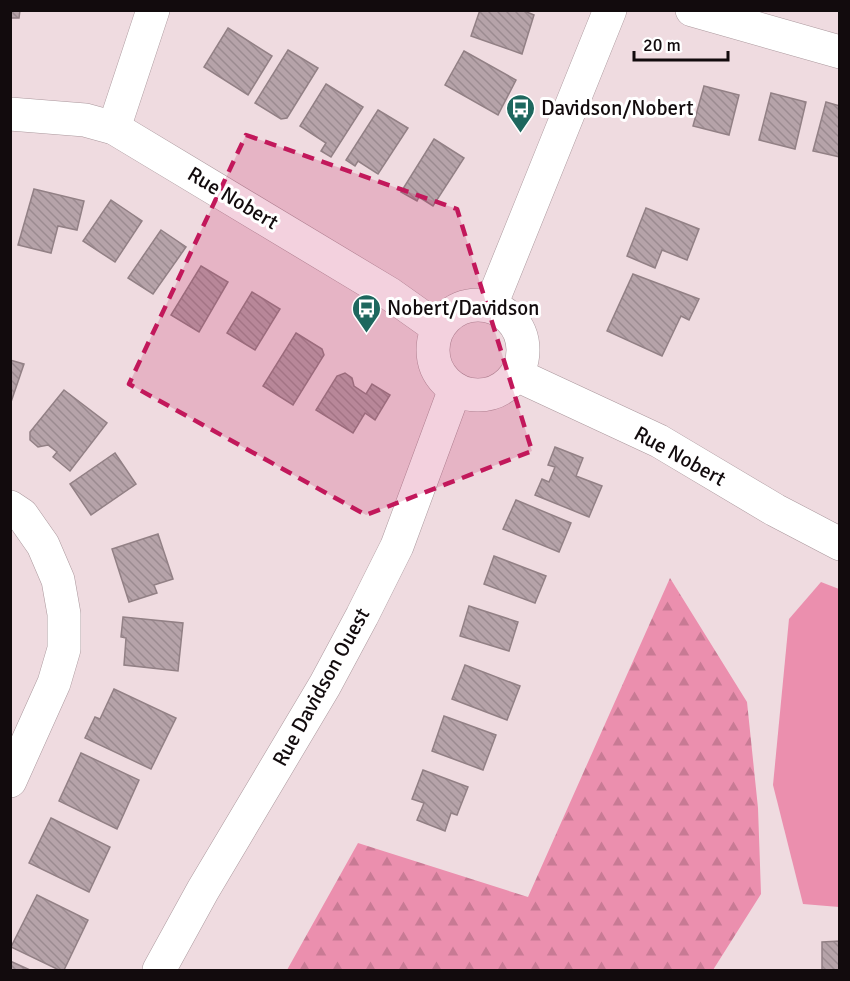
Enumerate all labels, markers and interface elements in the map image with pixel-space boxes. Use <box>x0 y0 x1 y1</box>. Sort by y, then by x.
scale bar <box>634 24 728 62</box>
text: 20 m <box>643 34 681 56</box>
bus stop icon: Davidson/Nobert <box>504 92 536 134</box>
place label: Davidson/Nobert <box>541 95 694 121</box>
street label: Rue Nobert <box>183 161 283 235</box>
bus stop icon: Nobert/Davidson <box>350 292 382 334</box>
place label: Nobert/Davidson <box>387 295 540 321</box>
street label: Rue Nobert <box>630 420 730 492</box>
street label: Rue Davidson Ouest <box>267 603 375 771</box>

